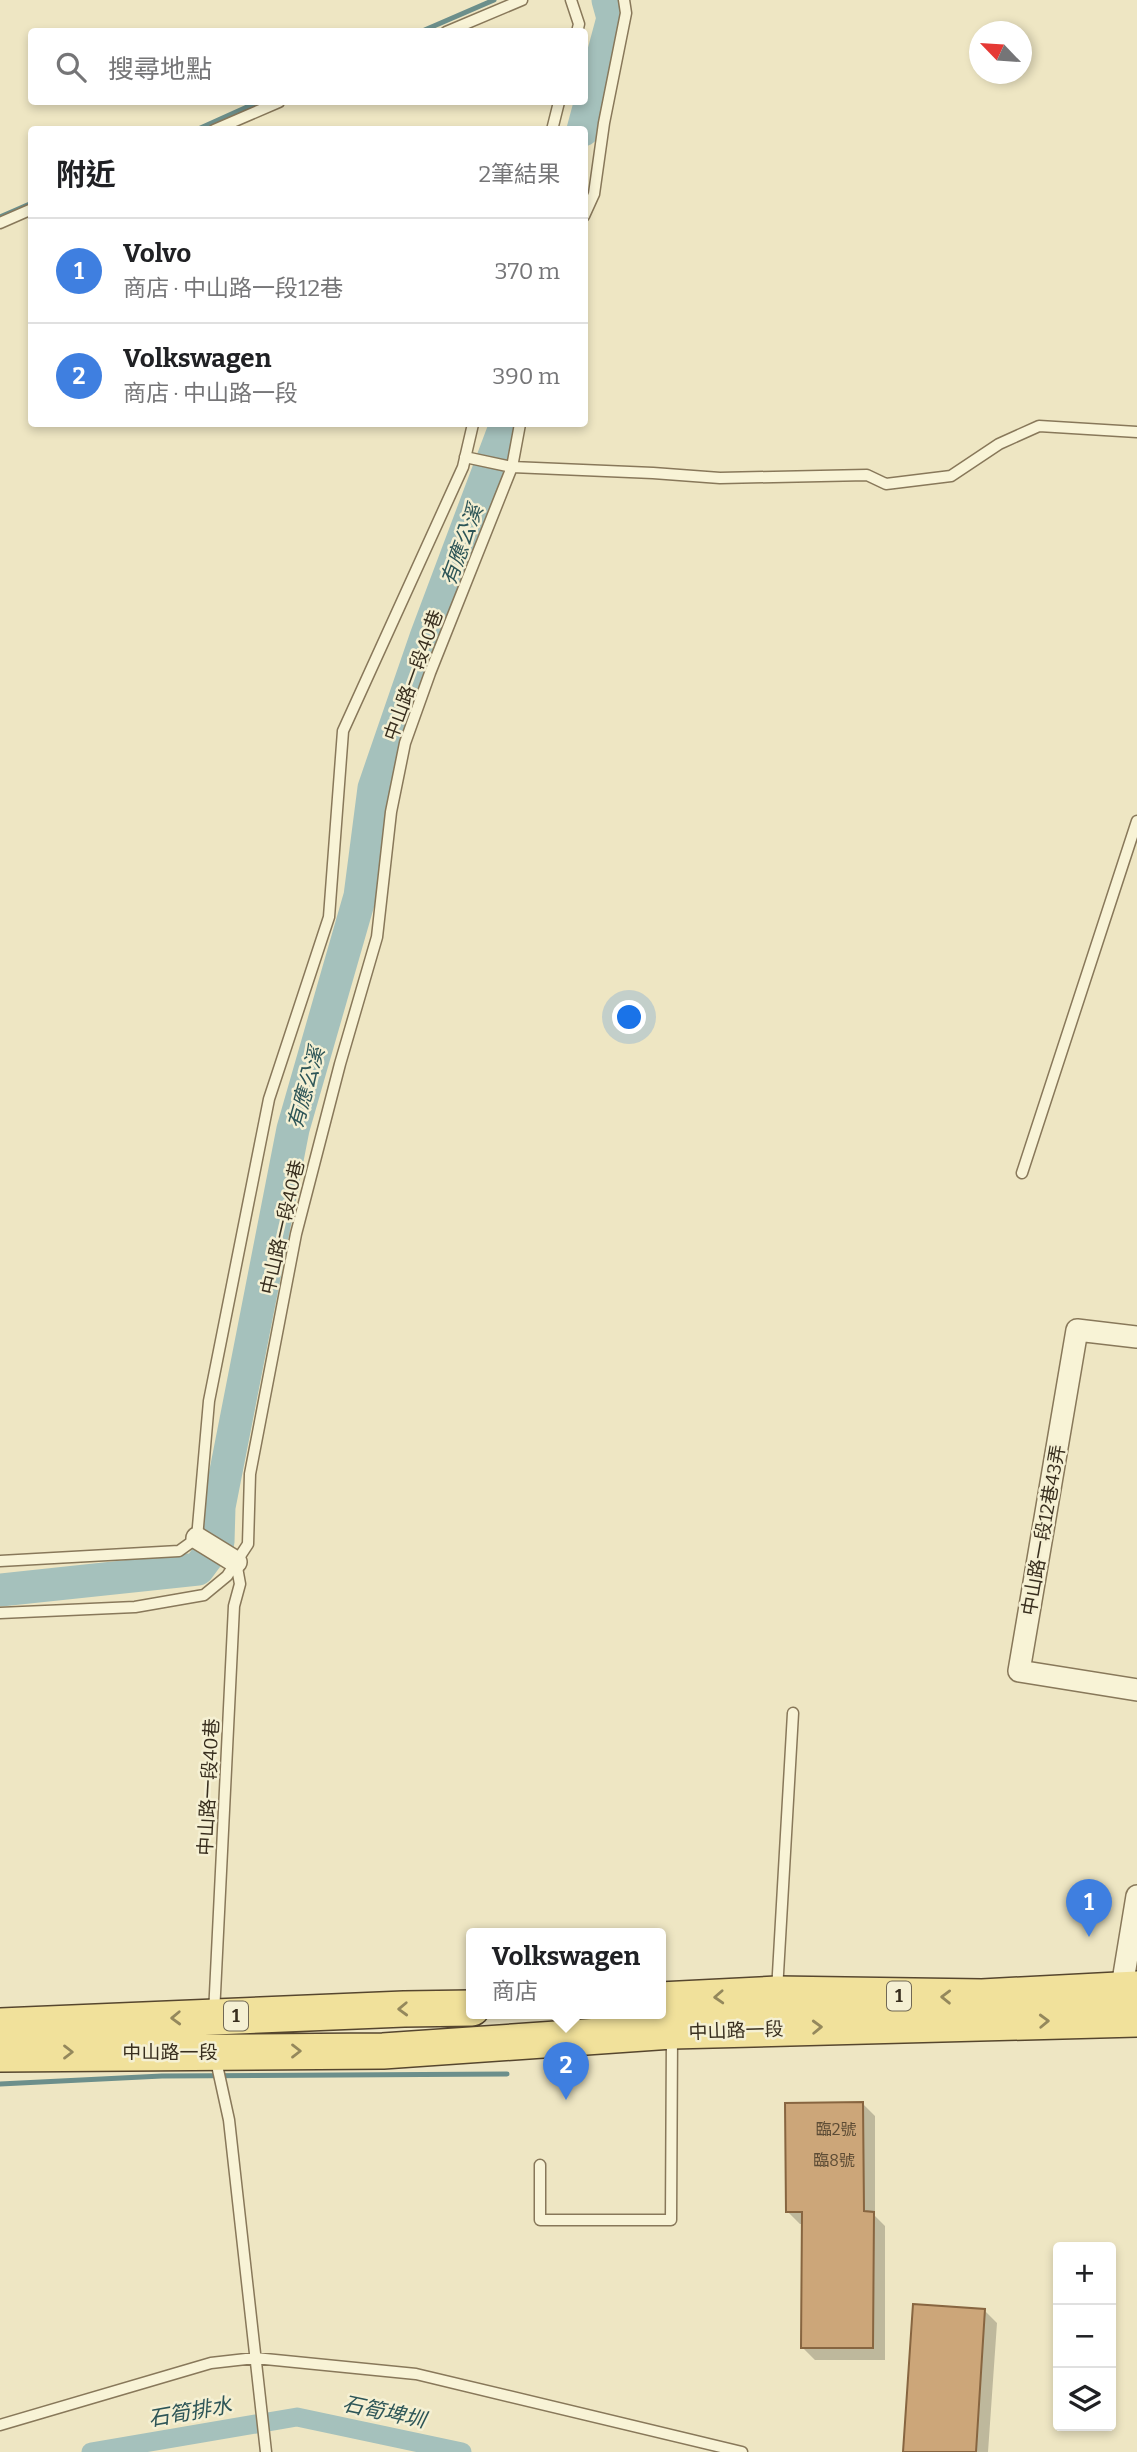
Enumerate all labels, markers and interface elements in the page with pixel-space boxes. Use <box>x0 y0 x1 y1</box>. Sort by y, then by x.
north arrow <box>969 21 1032 84</box>
search box <box>28 28 588 105</box>
icon: search <box>52 48 90 86</box>
text: 搜尋地點 <box>108 54 212 85</box>
text: 附近 <box>56 157 116 193</box>
text: 2筆結果 <box>478 160 560 188</box>
text: Volvo <box>123 238 191 269</box>
text: 1 <box>74 257 84 285</box>
text: 370 m <box>494 257 560 285</box>
text: 商店 · 中山路一段12巷 <box>123 274 343 302</box>
text: Volkswagen <box>123 343 271 374</box>
text: 2 <box>73 362 85 390</box>
text: 390 m <box>492 362 560 390</box>
text: 商店 · 中山路一段 <box>123 379 298 407</box>
water label: 有應公溪 <box>435 498 490 589</box>
street label: 中山路一段40巷 <box>379 607 448 744</box>
your location <box>612 1000 646 1034</box>
water label: 有應公溪 <box>282 1041 331 1132</box>
street label: 中山路一段40巷 <box>256 1158 309 1297</box>
street label: 中山路一段12巷43弄 <box>1017 1443 1070 1617</box>
street label: 中山路一段40巷 <box>193 1718 224 1856</box>
pin: 1 <box>1066 1879 1112 1937</box>
popup <box>466 1928 666 2019</box>
text: Volkswagen <box>492 1941 640 1972</box>
text: 商店 <box>492 1977 538 2005</box>
road number: 1 <box>887 1982 911 2010</box>
one-way arrow <box>713 1989 724 2004</box>
one-way arrow <box>941 1989 951 2005</box>
one-way arrow <box>398 2001 409 2016</box>
road number: 1 <box>224 2002 248 2030</box>
one-way arrow <box>170 2011 181 2026</box>
one-way arrow <box>1039 2013 1050 2029</box>
street label: 中山路一段 <box>688 2017 784 2044</box>
one-way arrow <box>811 2020 822 2035</box>
street label: 中山路一段 <box>122 2041 218 2064</box>
pin: 2 <box>543 2042 589 2100</box>
one-way arrow <box>291 2043 301 2059</box>
one-way arrow <box>63 2044 74 2060</box>
house number: 臨2號 <box>816 2120 856 2139</box>
house number: 臨8號 <box>813 2151 855 2170</box>
map controls <box>1053 2242 1116 2431</box>
button: + <box>1053 2242 1116 2305</box>
button: − <box>1053 2305 1116 2368</box>
button: layers <box>1053 2368 1116 2431</box>
water label: 石筍埤圳 <box>340 2391 431 2434</box>
water label: 石筍排水 <box>146 2392 235 2432</box>

